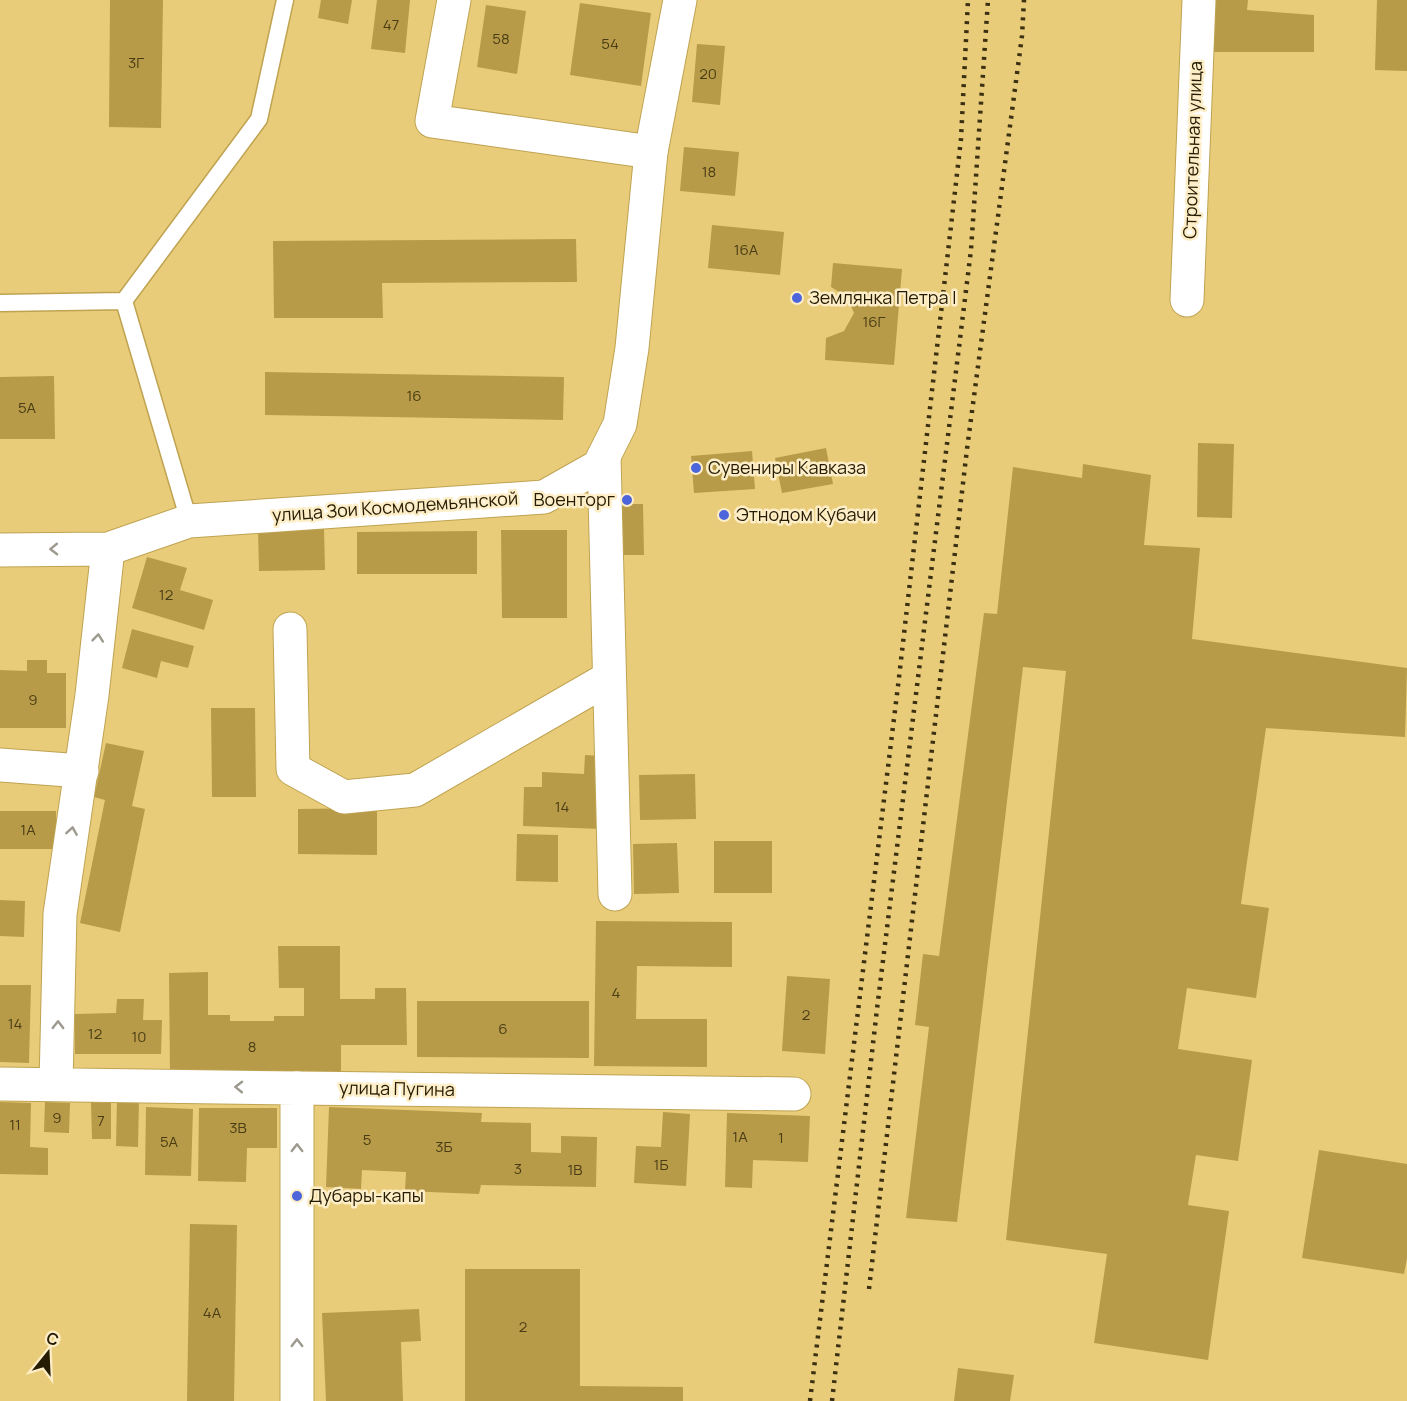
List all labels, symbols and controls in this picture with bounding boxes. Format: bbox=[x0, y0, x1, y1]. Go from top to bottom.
house number: 47 bbox=[383, 14, 399, 35]
house number: 58 bbox=[492, 28, 510, 49]
house number: 54 bbox=[601, 33, 619, 54]
house number: 3Г bbox=[128, 52, 144, 73]
street label: Строительная улица bbox=[1177, 61, 1207, 239]
house number: 20 bbox=[699, 63, 717, 84]
house number: 18 bbox=[702, 161, 716, 182]
house number: 16А bbox=[734, 239, 759, 260]
place label: Землянка Петра I bbox=[809, 285, 956, 309]
marker: Землянка Петра I bbox=[790, 291, 804, 305]
house number: 16Г bbox=[862, 311, 886, 332]
house number: 16 bbox=[406, 385, 422, 406]
house number: 5А bbox=[18, 397, 37, 418]
place label: Сувениры Кавказа bbox=[708, 455, 866, 479]
marker: Сувениры Кавказа bbox=[689, 461, 703, 475]
street label: улица Зои Космодемьянской bbox=[271, 485, 519, 527]
place label: Военторг bbox=[534, 487, 615, 511]
marker: Военторг bbox=[620, 493, 634, 507]
place label: Этнодом Кубачи bbox=[736, 502, 876, 526]
marker: Этнодом Кубачи bbox=[717, 508, 731, 522]
one-way arrow bbox=[50, 543, 59, 555]
house number: 12 bbox=[159, 584, 173, 605]
one-way arrow bbox=[92, 634, 104, 643]
house number: 9 bbox=[28, 689, 38, 710]
house number: 14 bbox=[555, 796, 569, 817]
house number: 1А bbox=[20, 819, 36, 840]
one-way arrow bbox=[66, 827, 78, 836]
house number: 4 bbox=[612, 982, 621, 1003]
house number: 2 bbox=[802, 1004, 810, 1025]
house number: 14 bbox=[8, 1013, 22, 1034]
house number: 6 bbox=[498, 1018, 508, 1039]
one-way arrow bbox=[51, 1021, 64, 1030]
house number: 12 bbox=[88, 1023, 102, 1044]
house number: 10 bbox=[132, 1026, 147, 1047]
house number: 8 bbox=[248, 1036, 256, 1057]
street label: улица Пугина bbox=[339, 1075, 455, 1101]
one-way arrow bbox=[234, 1081, 243, 1093]
house number: 9 bbox=[52, 1107, 62, 1128]
house number: 7 bbox=[97, 1110, 105, 1131]
house number: 11 bbox=[9, 1114, 21, 1135]
house number: 3В bbox=[229, 1117, 247, 1138]
house number: 1А bbox=[732, 1126, 748, 1147]
house number: 1 bbox=[778, 1127, 784, 1148]
house number: 5 bbox=[363, 1129, 371, 1150]
house number: 5А bbox=[160, 1131, 179, 1152]
house number: 3Б bbox=[435, 1136, 453, 1157]
one-way arrow bbox=[291, 1143, 303, 1152]
house number: 1Б bbox=[654, 1154, 668, 1175]
house number: 3 bbox=[514, 1158, 522, 1179]
house number: 1В bbox=[567, 1159, 583, 1180]
place label: Дубары-капы bbox=[309, 1183, 424, 1207]
marker: Дубары-капы bbox=[290, 1189, 304, 1203]
house number: 4А bbox=[203, 1302, 222, 1323]
house number: 2 bbox=[519, 1316, 527, 1337]
north arrow bbox=[18, 1323, 78, 1383]
text: С bbox=[44, 1326, 62, 1351]
one-way arrow bbox=[291, 1338, 303, 1347]

